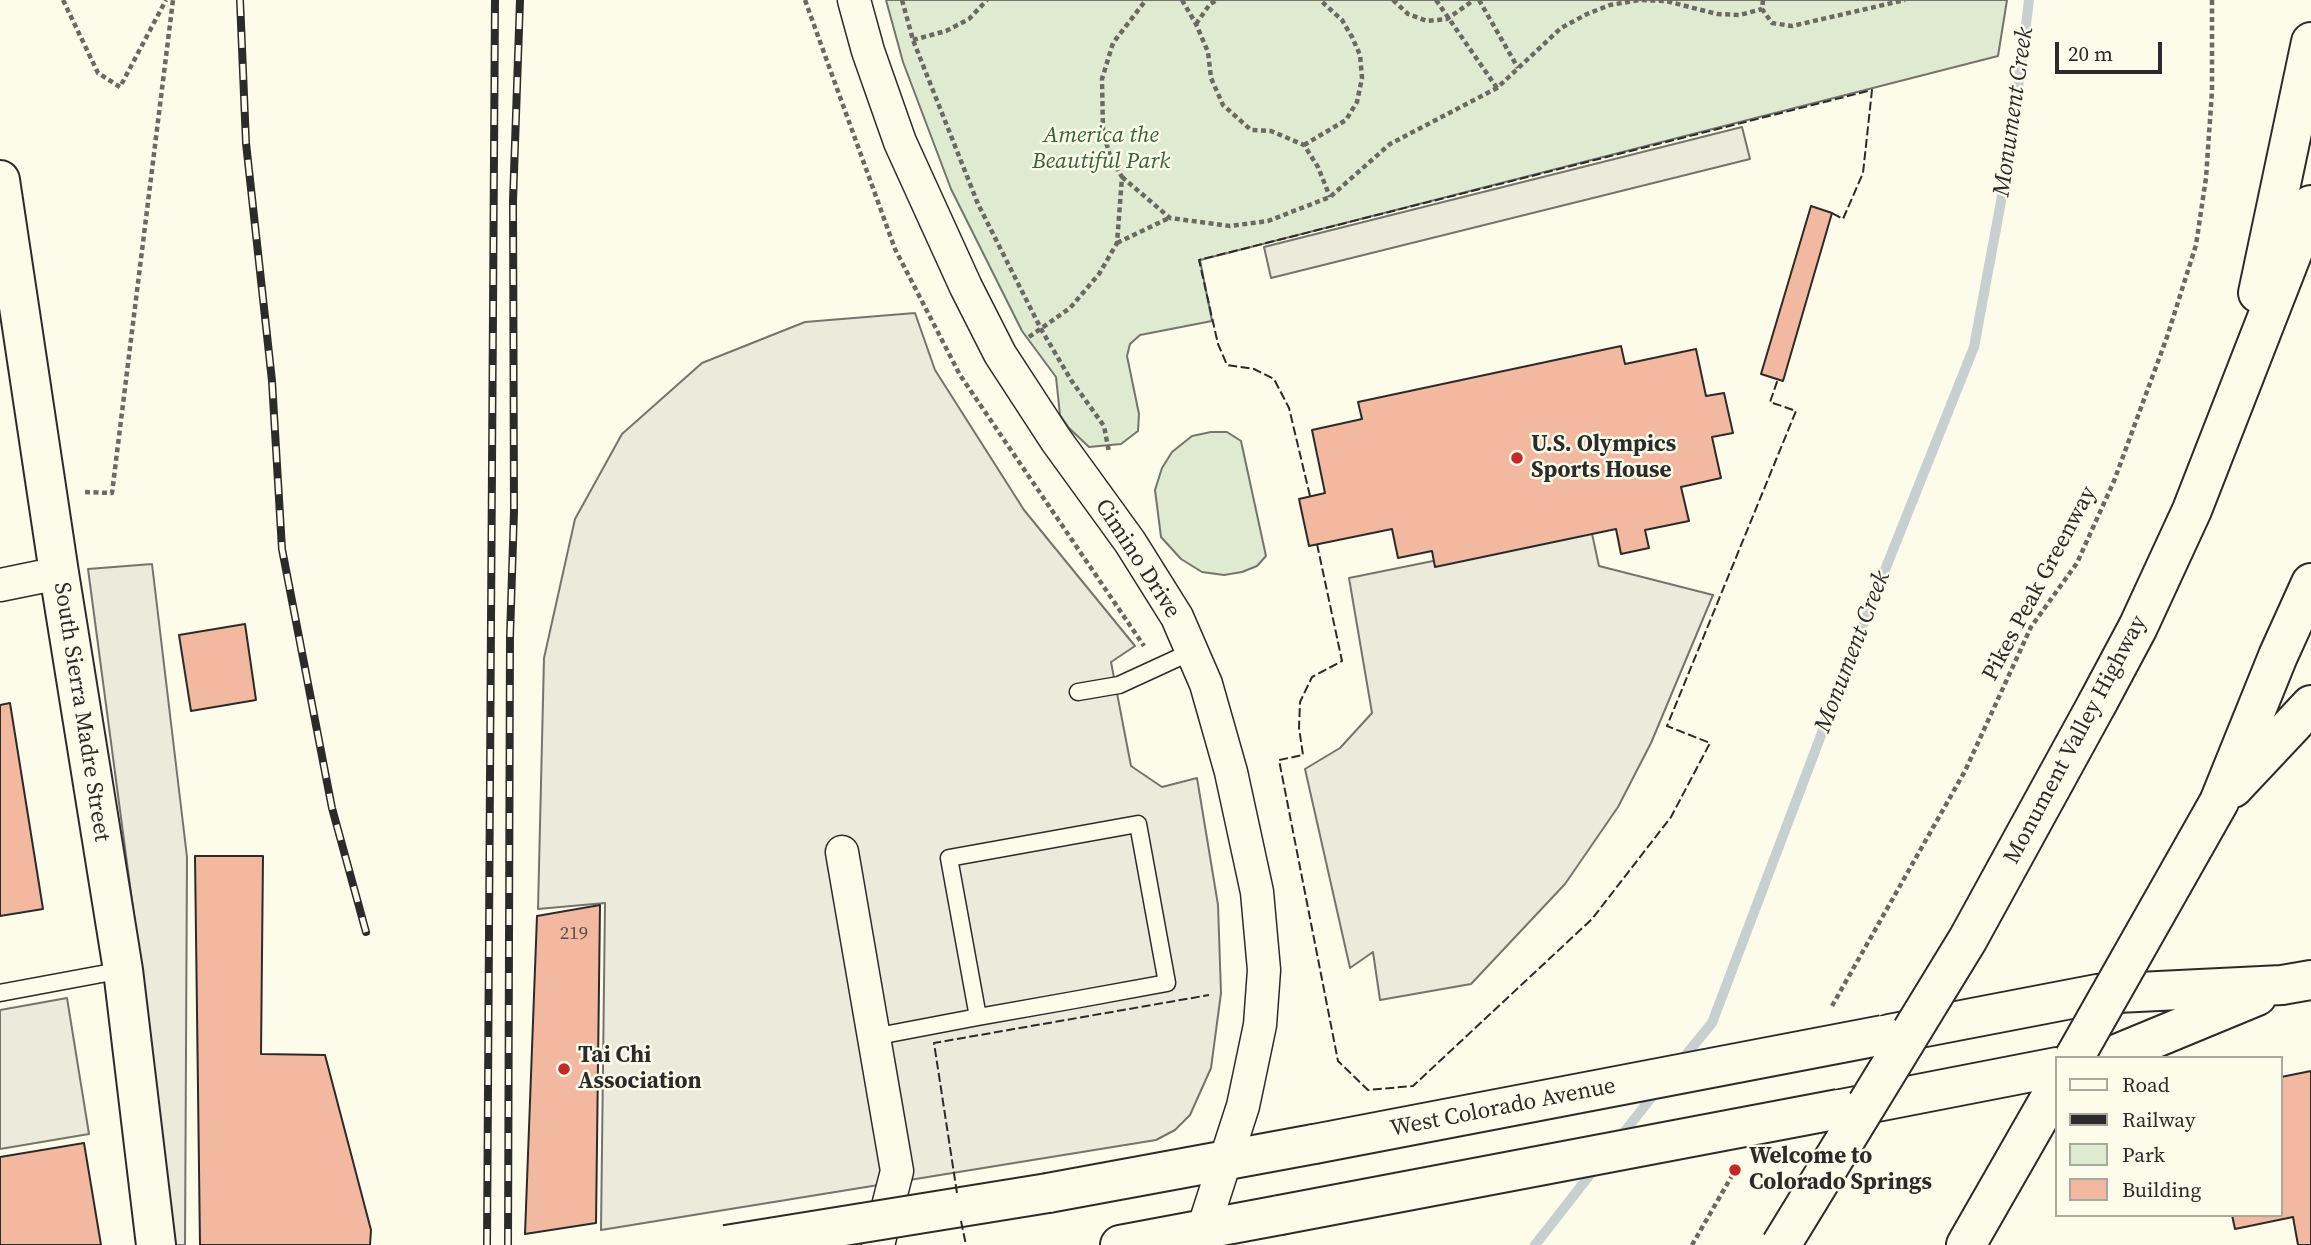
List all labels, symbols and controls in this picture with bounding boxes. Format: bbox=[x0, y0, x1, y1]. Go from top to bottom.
water label: Monument Creek bbox=[1988, 26, 2040, 198]
scale bar bbox=[2059, 28, 2166, 72]
text: 20 m bbox=[2068, 39, 2113, 68]
park label: America the Beautiful Park bbox=[1032, 122, 1170, 176]
place label: U.S. Olympics Sports House bbox=[1531, 431, 1676, 485]
marker: U.S. Olympics Sports House bbox=[1509, 450, 1525, 466]
street label: Pikes Peak Greenway bbox=[1977, 482, 2103, 686]
street label: Cimino Drive bbox=[1088, 494, 1186, 624]
water label: Monument Creek bbox=[1809, 567, 1897, 737]
street label: South Sierra Madre Street bbox=[47, 580, 115, 844]
street label: Monument Valley Highway bbox=[1999, 611, 2153, 869]
house number: 219 bbox=[560, 923, 588, 945]
place label: Tai Chi Association bbox=[578, 1042, 702, 1096]
legend bbox=[2056, 1056, 2283, 1217]
marker: Tai Chi Association bbox=[556, 1061, 572, 1077]
text: Road bbox=[2122, 1070, 2170, 1099]
street label: West Colorado Avenue bbox=[1388, 1073, 1618, 1143]
text: Railway bbox=[2122, 1105, 2196, 1134]
text: Park bbox=[2122, 1140, 2165, 1169]
place label: Welcome to Colorado Springs bbox=[1749, 1143, 1932, 1197]
marker: Welcome to Colorado Springs bbox=[1727, 1162, 1743, 1178]
text: Building bbox=[2122, 1175, 2201, 1204]

